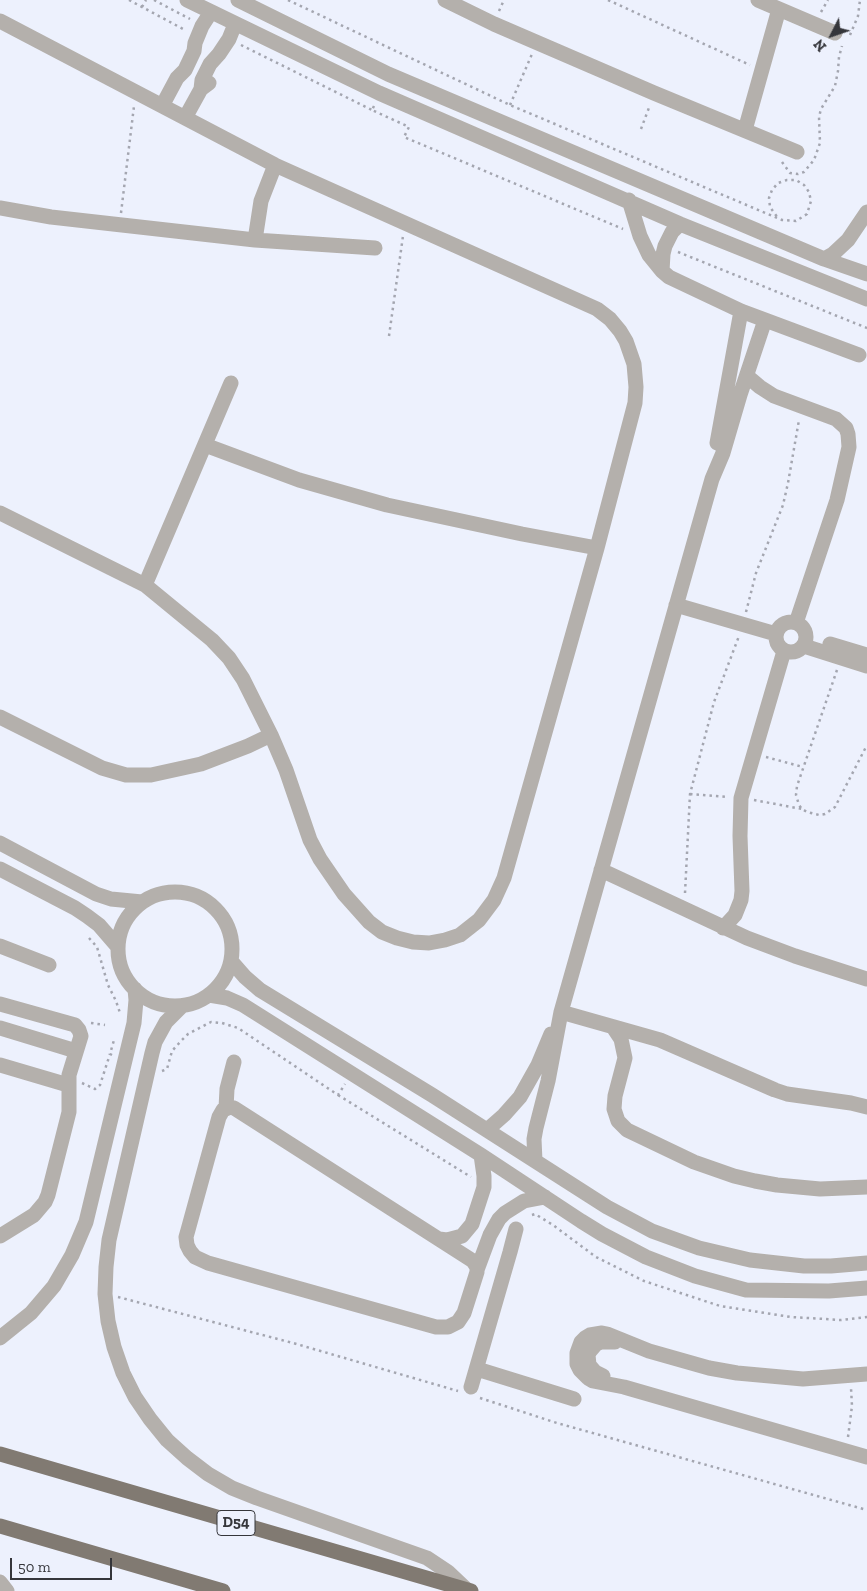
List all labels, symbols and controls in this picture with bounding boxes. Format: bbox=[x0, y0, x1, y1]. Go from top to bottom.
north arrow bbox=[807, 10, 857, 60]
text: N bbox=[810, 36, 830, 55]
road number: D54 bbox=[217, 1510, 255, 1536]
scale bar bbox=[12, 1548, 115, 1580]
text: 50 m bbox=[18, 1558, 51, 1576]

